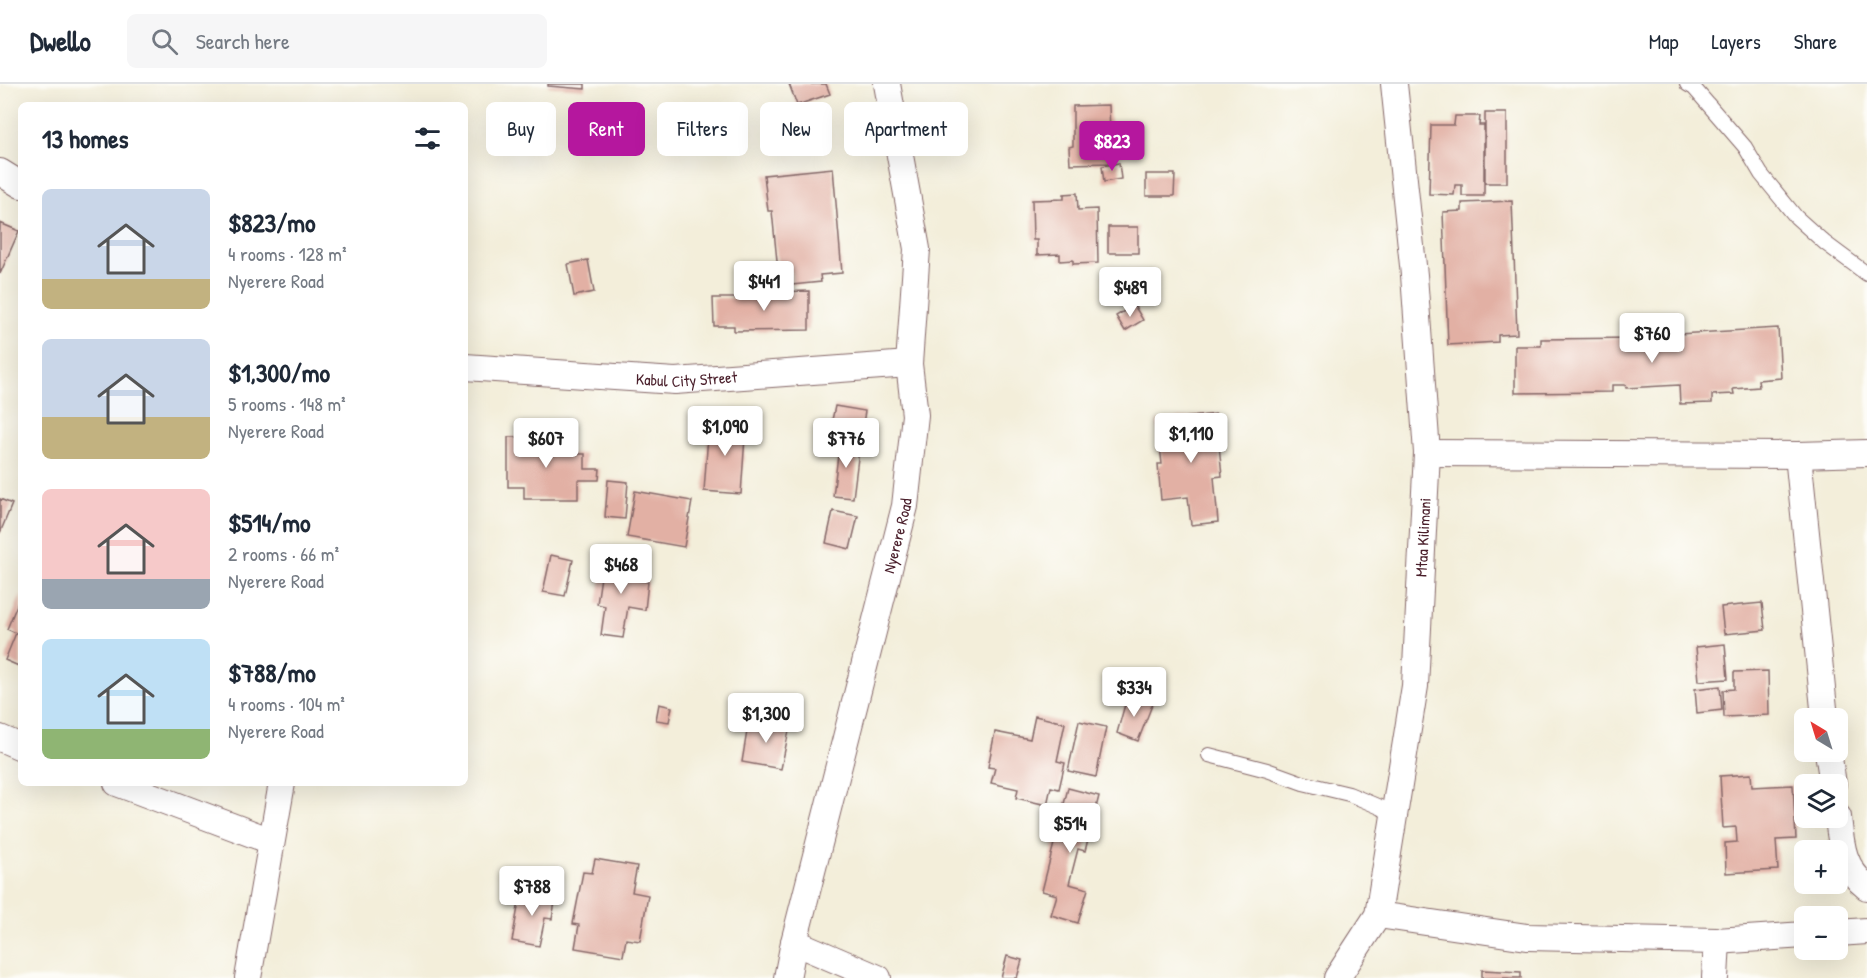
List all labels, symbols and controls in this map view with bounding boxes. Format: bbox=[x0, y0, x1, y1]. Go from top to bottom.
search box bbox=[127, 14, 547, 68]
text: Dwello bbox=[30, 22, 91, 60]
icon: search bbox=[148, 25, 181, 58]
text: Search here bbox=[196, 26, 290, 56]
text: Map bbox=[1649, 27, 1678, 56]
text: Layers bbox=[1711, 27, 1761, 56]
text: Share bbox=[1794, 27, 1837, 56]
chip: Buy bbox=[486, 102, 556, 156]
chip: Rent bbox=[568, 102, 645, 156]
chip: Filters bbox=[657, 102, 748, 156]
chip: New bbox=[760, 102, 832, 156]
chip: Apartment bbox=[844, 102, 968, 156]
text: 13 homes bbox=[42, 121, 129, 156]
pin: $823 bbox=[1076, 121, 1148, 172]
icon: filters bbox=[411, 122, 444, 155]
text: $823 bbox=[1093, 127, 1131, 154]
text: $823/mo bbox=[228, 205, 315, 240]
icon: home bbox=[90, 213, 162, 285]
text: 4 rooms · 128 m² bbox=[228, 240, 347, 267]
pin: $441 bbox=[728, 261, 800, 312]
text: Nyerere Road bbox=[228, 267, 324, 294]
text: $441 bbox=[748, 267, 780, 294]
pin: $489 bbox=[1094, 267, 1166, 318]
text: $489 bbox=[1113, 273, 1147, 300]
pin: $760 bbox=[1616, 313, 1688, 364]
text: $760 bbox=[1634, 319, 1670, 346]
text: $1,300/mo bbox=[228, 355, 330, 390]
icon: home bbox=[90, 363, 162, 435]
street label: Kabul City Street bbox=[635, 365, 738, 392]
text: 5 rooms · 148 m² bbox=[228, 390, 346, 417]
pin: $1,090 bbox=[676, 406, 774, 457]
text: $1,090 bbox=[702, 412, 748, 439]
pin: $1,110 bbox=[1142, 413, 1240, 464]
text: Nyerere Road bbox=[228, 417, 324, 444]
pin: $607 bbox=[510, 418, 582, 469]
pin: $776 bbox=[810, 418, 882, 469]
text: $1,110 bbox=[1169, 419, 1213, 446]
text: $607 bbox=[528, 424, 564, 451]
text: $776 bbox=[827, 424, 865, 451]
street label: Nyerere Road bbox=[877, 497, 917, 576]
street label: Mtaa Kilimani bbox=[1410, 497, 1436, 577]
text: $514/mo bbox=[228, 505, 311, 540]
icon: home bbox=[90, 513, 162, 585]
text: 2 rooms · 66 m² bbox=[228, 540, 339, 567]
pin: $468 bbox=[585, 544, 657, 595]
text: $468 bbox=[604, 550, 638, 577]
text: Nyerere Road bbox=[228, 567, 324, 594]
text: $788/mo bbox=[228, 655, 316, 690]
icon: home bbox=[90, 663, 162, 735]
pin: $334 bbox=[1098, 667, 1170, 718]
text: $334 bbox=[1116, 673, 1152, 700]
text: 4 rooms · 104 m² bbox=[228, 690, 345, 717]
pin: $1,300 bbox=[717, 693, 815, 744]
text: $1,300 bbox=[742, 699, 790, 726]
north arrow bbox=[1794, 708, 1848, 762]
map controls bbox=[1794, 708, 1848, 960]
text: Nyerere Road bbox=[228, 717, 324, 744]
button: layers bbox=[1794, 774, 1848, 828]
pin: $514 bbox=[1034, 803, 1106, 854]
text: $514 bbox=[1053, 809, 1087, 836]
button: + bbox=[1794, 840, 1848, 894]
pin: $788 bbox=[496, 866, 568, 917]
text: $788 bbox=[513, 872, 551, 899]
button: − bbox=[1794, 906, 1848, 960]

